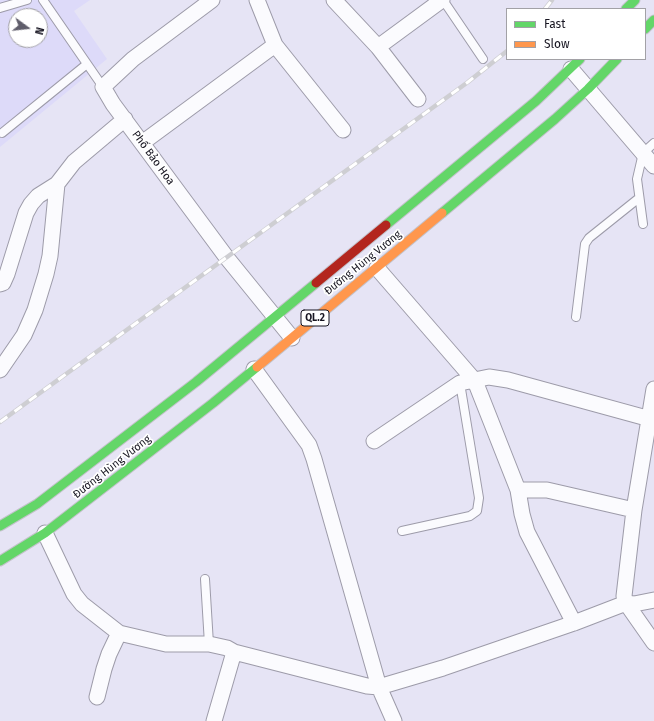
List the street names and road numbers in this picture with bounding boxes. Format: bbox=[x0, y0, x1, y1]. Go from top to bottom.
street label: Phố Bảo Hoa bbox=[129, 128, 177, 188]
street label: Đường Hùng Vương bbox=[322, 228, 404, 298]
road number: QL.2 bbox=[301, 310, 329, 326]
street label: Đường Hùng Vương bbox=[70, 432, 154, 502]

